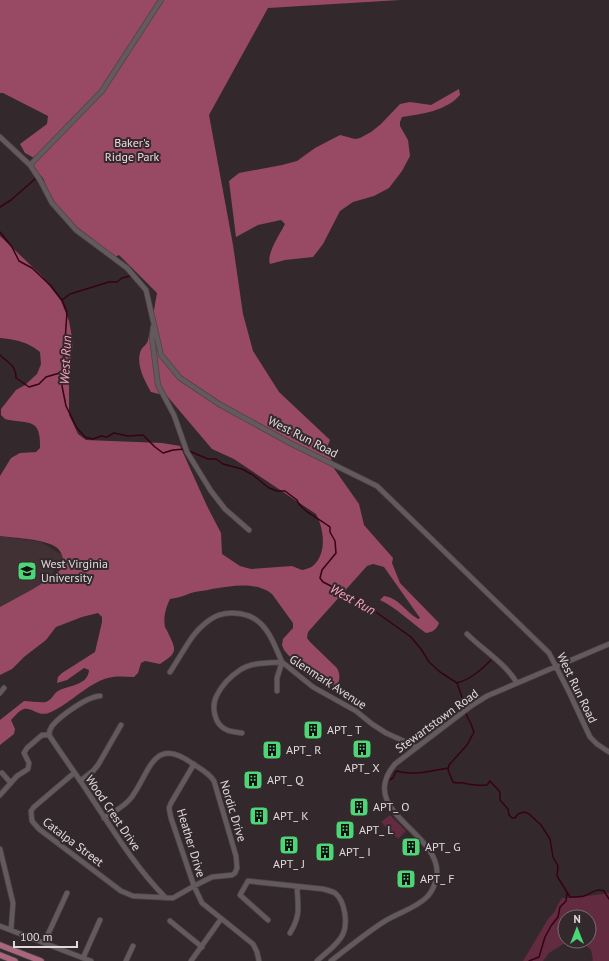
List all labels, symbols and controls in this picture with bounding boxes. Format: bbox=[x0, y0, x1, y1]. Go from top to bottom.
park label: Baker's Ridge Park bbox=[105, 135, 160, 164]
water label: West Run bbox=[56, 335, 75, 385]
street label: West Run Road bbox=[266, 413, 341, 461]
place label: West Virginia University bbox=[41, 556, 108, 585]
school or university icon: West Virginia University bbox=[16, 560, 38, 582]
water label: West Run bbox=[327, 580, 379, 619]
street label: West Run Road bbox=[554, 650, 601, 725]
street label: Glenmark Avenue bbox=[287, 651, 370, 712]
street label: Stewartstown Road bbox=[392, 685, 481, 756]
building icon: APT_ T bbox=[302, 719, 324, 741]
place label: APT_ T bbox=[327, 722, 362, 737]
building icon: APT_ X bbox=[351, 738, 373, 760]
building icon: APT_ R bbox=[261, 739, 283, 761]
place label: APT_ R bbox=[286, 742, 321, 757]
place label: APT_ X bbox=[344, 760, 380, 775]
building icon: APT_ Q bbox=[242, 769, 264, 791]
street label: Wood Crest Drive bbox=[83, 772, 144, 853]
place label: APT_ Q bbox=[267, 772, 304, 787]
street label: Nordic Drive bbox=[217, 778, 250, 843]
building icon: APT_ O bbox=[348, 796, 370, 818]
place label: APT_ O bbox=[373, 799, 410, 814]
building icon: APT_ K bbox=[248, 805, 270, 827]
street label: Heather Drive bbox=[174, 807, 209, 879]
place label: APT_ K bbox=[273, 808, 309, 823]
street label: Catalpa Street bbox=[40, 814, 107, 869]
building icon: APT_ L bbox=[334, 819, 356, 841]
place label: APT_ L bbox=[359, 822, 394, 837]
building icon: APT_ J bbox=[278, 834, 300, 856]
building icon: APT_ G bbox=[400, 836, 422, 858]
place label: APT_ G bbox=[425, 839, 461, 854]
building icon: APT_ I bbox=[314, 841, 336, 863]
place label: APT_ I bbox=[339, 844, 371, 859]
place label: APT_ J bbox=[273, 856, 305, 871]
building icon: APT_ F bbox=[395, 868, 417, 890]
place label: APT_ F bbox=[420, 871, 455, 886]
north arrow bbox=[557, 909, 597, 949]
text: N bbox=[573, 912, 581, 926]
scale bar bbox=[14, 923, 77, 949]
text: 100 m bbox=[20, 929, 53, 944]

